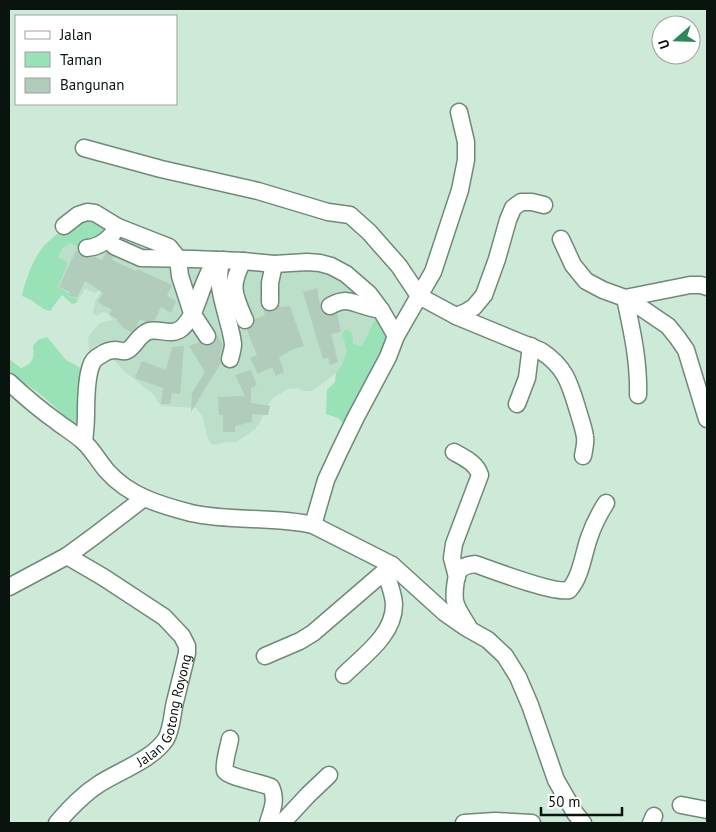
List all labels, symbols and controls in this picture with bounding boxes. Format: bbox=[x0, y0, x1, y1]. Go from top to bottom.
legend bbox=[15, 15, 178, 105]
north arrow bbox=[651, 15, 701, 65]
text: Jalan bbox=[59, 25, 92, 44]
text: U bbox=[654, 37, 674, 52]
text: Taman bbox=[60, 50, 102, 69]
text: Bangunan bbox=[60, 75, 124, 94]
street label: Jalan Gotong Royong bbox=[132, 652, 195, 771]
scale bar bbox=[541, 784, 622, 816]
text: 50 m bbox=[548, 792, 581, 811]

